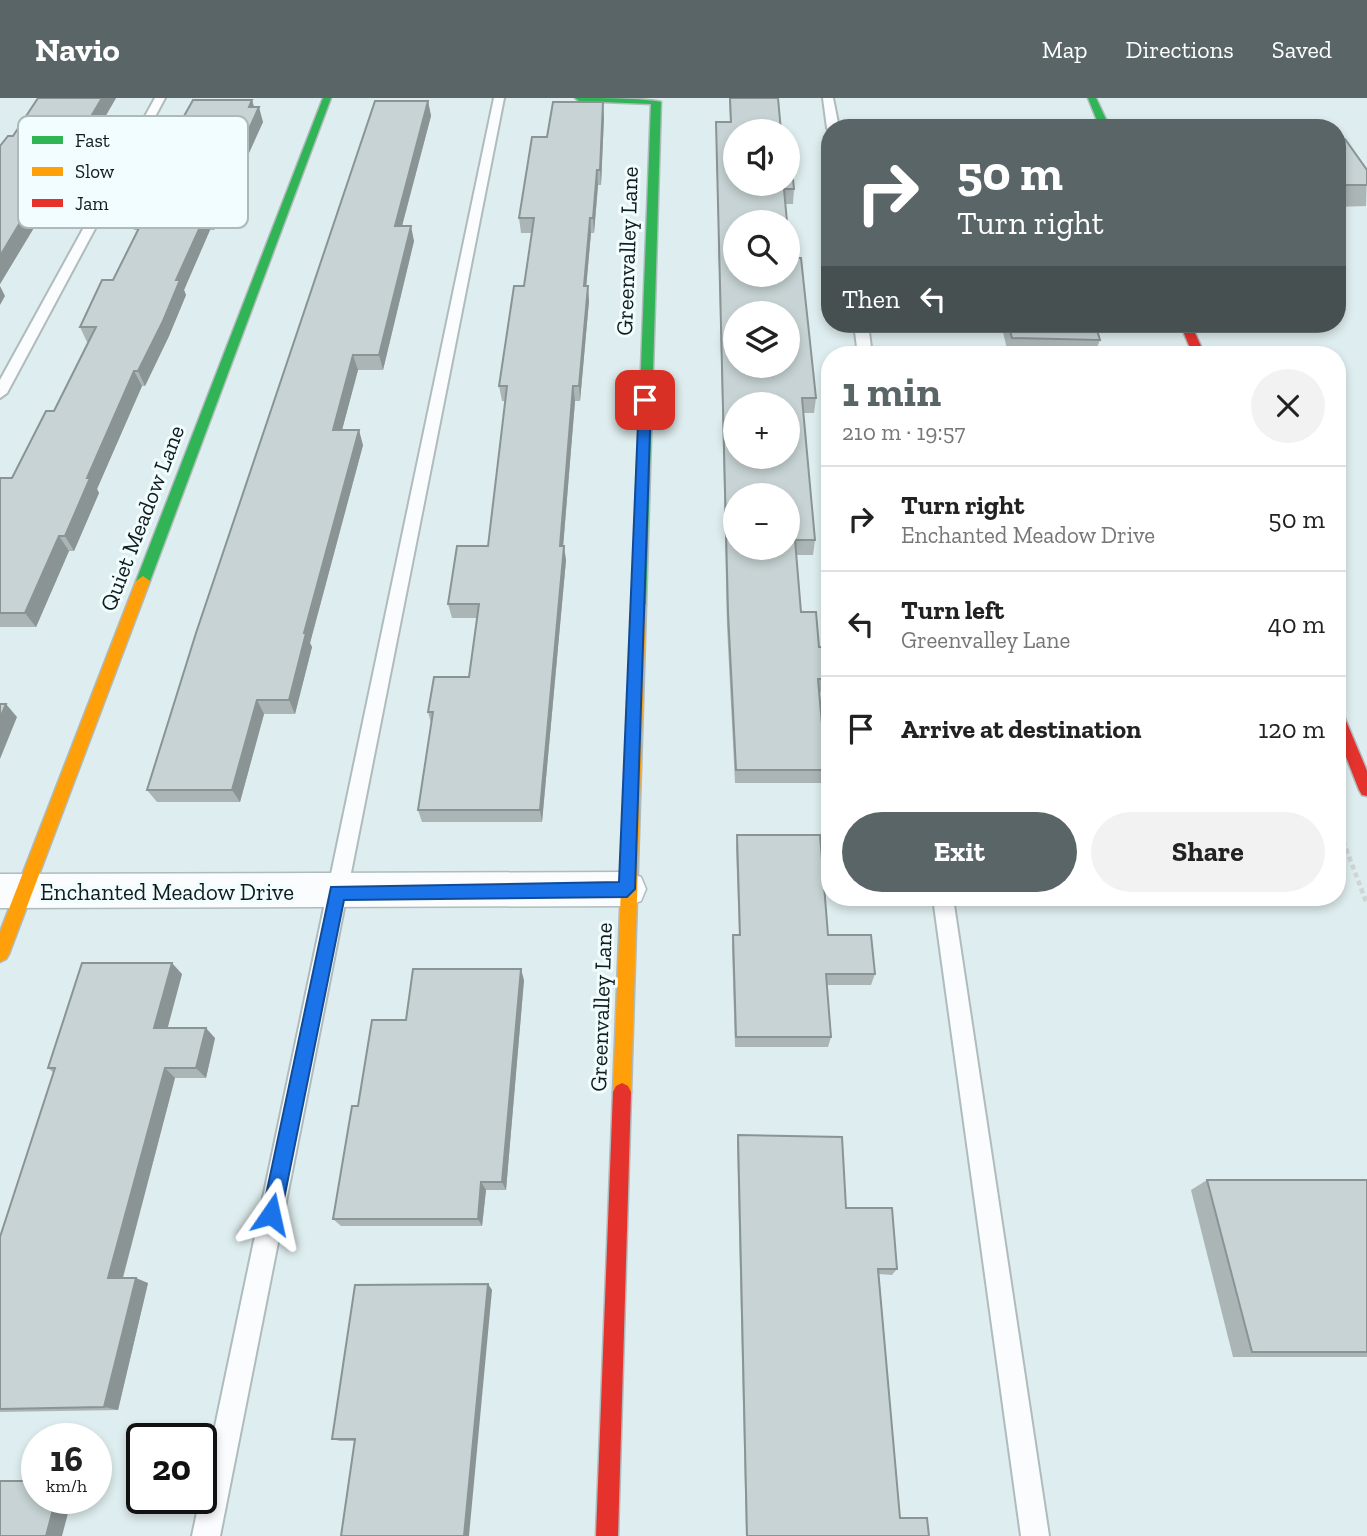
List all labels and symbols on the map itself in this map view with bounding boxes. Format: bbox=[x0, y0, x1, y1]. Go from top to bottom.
legend bbox=[18, 116, 248, 228]
text: Fast bbox=[75, 129, 110, 152]
text: Slow bbox=[75, 160, 115, 183]
street label: Greenvalley Lane bbox=[610, 166, 644, 336]
text: Jam bbox=[75, 192, 109, 215]
pin bbox=[615, 370, 675, 430]
street label: Quiet Meadow Lane bbox=[94, 421, 190, 615]
street label: Enchanted Meadow Drive bbox=[40, 878, 294, 906]
street label: Greenvalley Lane bbox=[584, 922, 618, 1092]
position arrow bbox=[234, 1177, 308, 1251]
speed limit sign: 20 bbox=[126, 1423, 217, 1514]

